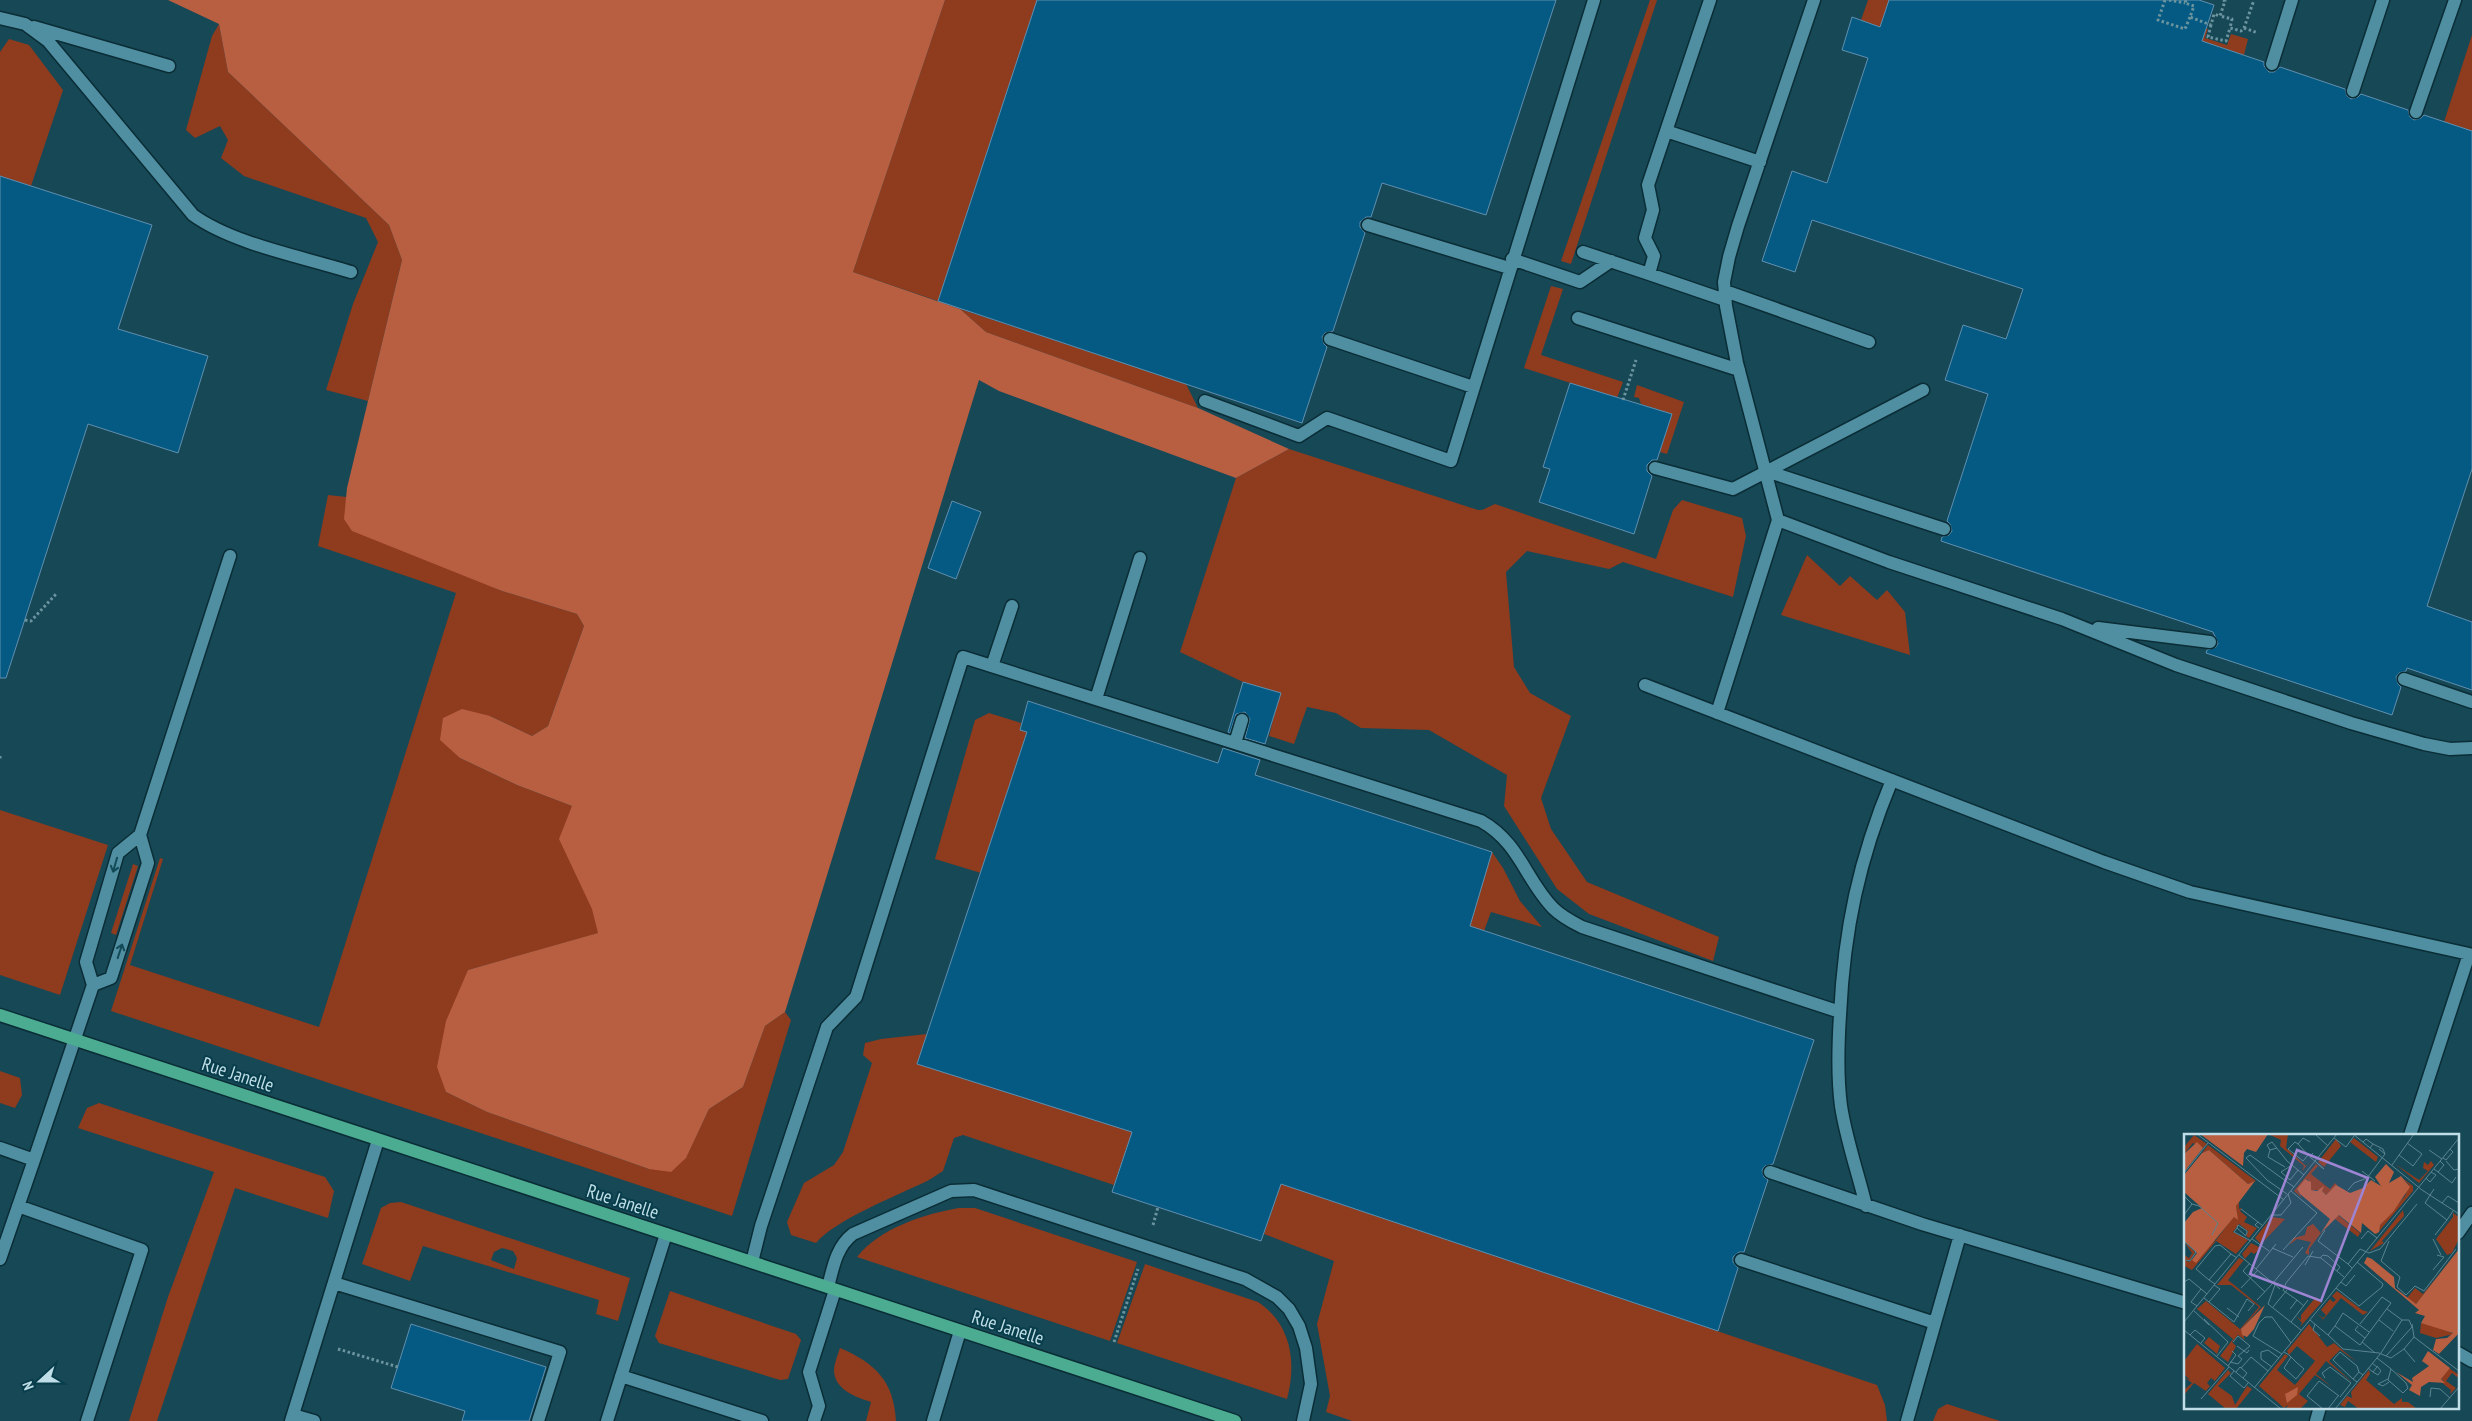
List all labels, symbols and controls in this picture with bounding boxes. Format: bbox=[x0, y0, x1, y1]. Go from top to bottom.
one-way arrow bbox=[109, 856, 119, 872]
one-way arrow bbox=[116, 943, 125, 959]
street label: Rue Janelle bbox=[199, 1051, 277, 1097]
inset map bbox=[2184, 1134, 2460, 1408]
street label: Rue Janelle bbox=[584, 1178, 662, 1224]
street label: Rue Janelle bbox=[969, 1304, 1047, 1350]
north arrow bbox=[15, 1356, 65, 1406]
text: N bbox=[18, 1379, 38, 1392]

